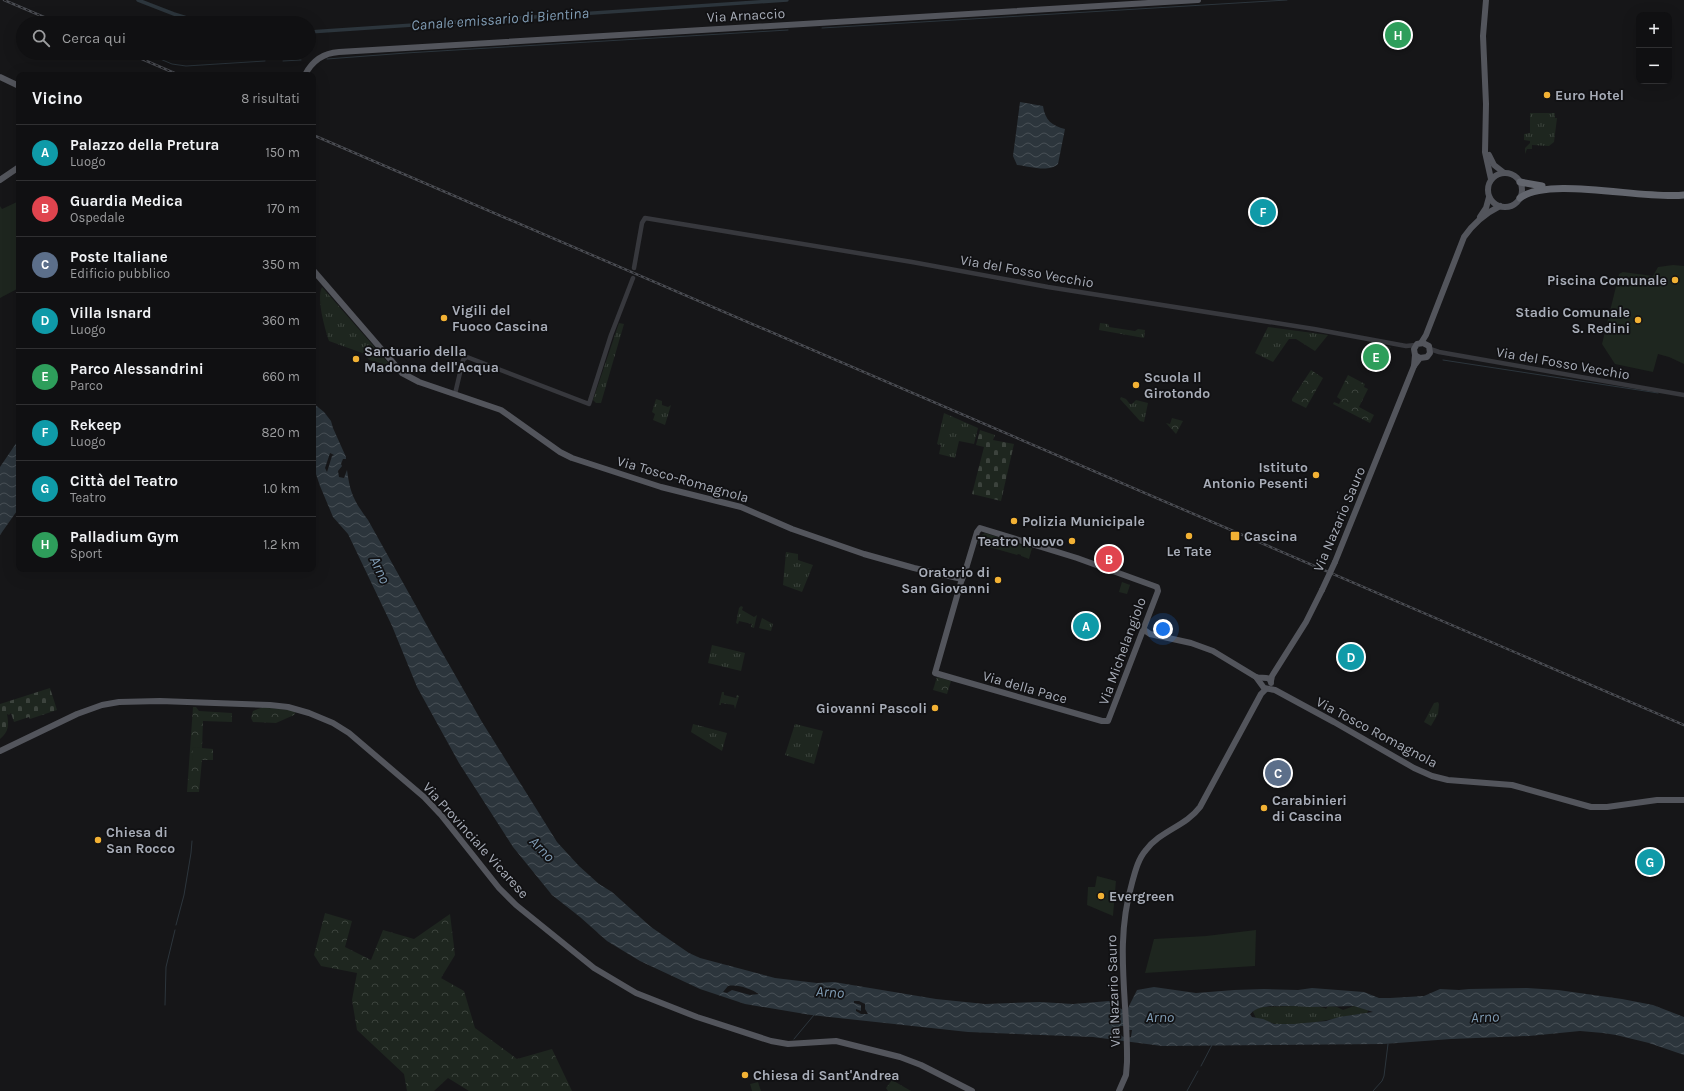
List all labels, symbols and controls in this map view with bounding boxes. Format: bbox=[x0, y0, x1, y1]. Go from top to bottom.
water label: Canale emissario di Bientina bbox=[410, 4, 590, 34]
street label: Via Arnaccio bbox=[706, 5, 786, 26]
map controls bbox=[1636, 12, 1672, 84]
button: + bbox=[1636, 12, 1672, 48]
search box bbox=[16, 16, 316, 60]
pin: H bbox=[1385, 20, 1411, 50]
icon: search bbox=[30, 27, 52, 49]
text: Cerca qui bbox=[62, 29, 126, 47]
button: − bbox=[1636, 48, 1672, 84]
place label: Euro Hotel bbox=[1555, 87, 1624, 104]
text: Vicino bbox=[32, 88, 83, 108]
marker: Euro Hotel bbox=[1542, 90, 1552, 100]
text: 8 risultati bbox=[241, 91, 300, 106]
text: Palazzo della Pretura bbox=[70, 136, 219, 154]
text: A bbox=[41, 145, 49, 160]
text: 150 m bbox=[265, 145, 300, 160]
text: Luogo bbox=[70, 154, 106, 169]
text: Guardia Medica bbox=[70, 192, 183, 210]
pin: F bbox=[1250, 197, 1276, 227]
text: B bbox=[41, 201, 49, 216]
text: 170 m bbox=[267, 201, 300, 216]
text: Ospedale bbox=[70, 210, 125, 225]
text: Poste Italiane bbox=[70, 248, 168, 266]
street label: Via del Fosso Vecchio bbox=[959, 251, 1095, 292]
text: C bbox=[41, 257, 49, 272]
text: 350 m bbox=[262, 257, 300, 272]
text: Edificio pubblico bbox=[70, 266, 170, 281]
place label: Piscina Comunale bbox=[1547, 272, 1667, 289]
marker: Piscina Comunale bbox=[1670, 275, 1680, 285]
place label: Vigili del Fuoco Cascina bbox=[452, 302, 548, 335]
text: Villa Isnard bbox=[70, 304, 151, 322]
place label: Stadio Comunale S. Redini bbox=[1515, 304, 1630, 337]
text: D bbox=[41, 313, 49, 328]
text: 360 m bbox=[262, 313, 300, 328]
marker: Vigili del Fuoco Cascina bbox=[439, 313, 449, 323]
marker: Stadio Comunale S. Redini bbox=[1633, 315, 1643, 325]
text: Luogo bbox=[70, 322, 106, 337]
pin: E bbox=[1363, 342, 1389, 372]
place label: Santuario della Madonna dell'Acqua bbox=[364, 343, 499, 376]
street label: Via del Fosso Vecchio bbox=[1495, 343, 1631, 384]
marker: Santuario della Madonna dell'Acqua bbox=[351, 354, 361, 364]
text: Parco Alessandrini bbox=[70, 360, 204, 378]
text: E bbox=[41, 369, 49, 384]
text: 660 m bbox=[262, 369, 300, 384]
place label: Scuola Il Girotondo bbox=[1144, 369, 1210, 402]
text: Parco bbox=[70, 378, 103, 393]
marker: Scuola Il Girotondo bbox=[1131, 380, 1141, 390]
text: Rekeep bbox=[70, 416, 122, 434]
text: F bbox=[41, 425, 49, 440]
text: 820 m bbox=[262, 425, 300, 440]
text: Luogo bbox=[70, 434, 106, 449]
street label: Via Tosco-Romagnola bbox=[615, 453, 751, 506]
place label: Istituto Antonio Pesenti bbox=[1203, 459, 1308, 492]
street label: Via Nazario Sauro bbox=[1310, 464, 1369, 574]
marker: Istituto Antonio Pesenti bbox=[1311, 470, 1321, 480]
text: Città del Teatro bbox=[70, 472, 178, 490]
text: G bbox=[41, 481, 49, 496]
text: 1.0 km bbox=[263, 481, 300, 496]
text: Teatro bbox=[70, 490, 106, 505]
place label: Polizia Municipale bbox=[1022, 513, 1145, 530]
marker: Polizia Municipale bbox=[1009, 516, 1019, 526]
text: Palladium Gym bbox=[70, 528, 179, 546]
place label: Cascina bbox=[1244, 528, 1297, 545]
marker: Cascina bbox=[1229, 530, 1241, 542]
marker: Le Tate bbox=[1184, 531, 1194, 541]
place label: Teatro Nuovo bbox=[978, 533, 1064, 550]
marker: Teatro Nuovo bbox=[1067, 536, 1077, 546]
text: H bbox=[40, 537, 50, 552]
text: 1.2 km bbox=[263, 537, 300, 552]
place label: Le Tate bbox=[1166, 543, 1212, 560]
pin: B bbox=[1096, 544, 1122, 574]
text: Sport bbox=[70, 546, 102, 561]
water label: Arno bbox=[366, 553, 394, 587]
place label: Oratorio di San Giovanni bbox=[901, 564, 990, 597]
marker: Oratorio di San Giovanni bbox=[993, 575, 1003, 585]
street label: Via Michelangiolo bbox=[1095, 595, 1150, 707]
pin: A bbox=[1073, 611, 1099, 641]
your location bbox=[1153, 619, 1173, 639]
pin: D bbox=[1338, 642, 1364, 672]
street label: Via della Pace bbox=[981, 667, 1069, 708]
street label: Via Tosco Romagnola bbox=[1313, 693, 1440, 772]
place label: Giovanni Pascoli bbox=[816, 700, 927, 717]
marker: Giovanni Pascoli bbox=[930, 703, 940, 713]
pin: C bbox=[1265, 758, 1291, 788]
street label: Via Provinciale Vicarese bbox=[419, 779, 532, 902]
place label: Carabinieri di Cascina bbox=[1272, 792, 1347, 825]
marker: Carabinieri di Cascina bbox=[1259, 803, 1269, 813]
place label: Chiesa di San Rocco bbox=[106, 824, 175, 857]
water label: Arno bbox=[526, 833, 559, 866]
marker: Chiesa di San Rocco bbox=[93, 835, 103, 845]
pin: G bbox=[1637, 847, 1663, 877]
place label: Evergreen bbox=[1109, 888, 1175, 905]
marker: Evergreen bbox=[1096, 891, 1106, 901]
street label: Via Nazario Sauro bbox=[1103, 935, 1124, 1047]
water label: Arno bbox=[815, 982, 845, 1002]
water label: Arno bbox=[1470, 1007, 1500, 1026]
water label: Arno bbox=[1146, 1008, 1175, 1026]
place label: Chiesa di Sant'Andrea bbox=[753, 1067, 900, 1084]
marker: Chiesa di Sant'Andrea bbox=[740, 1070, 750, 1080]

